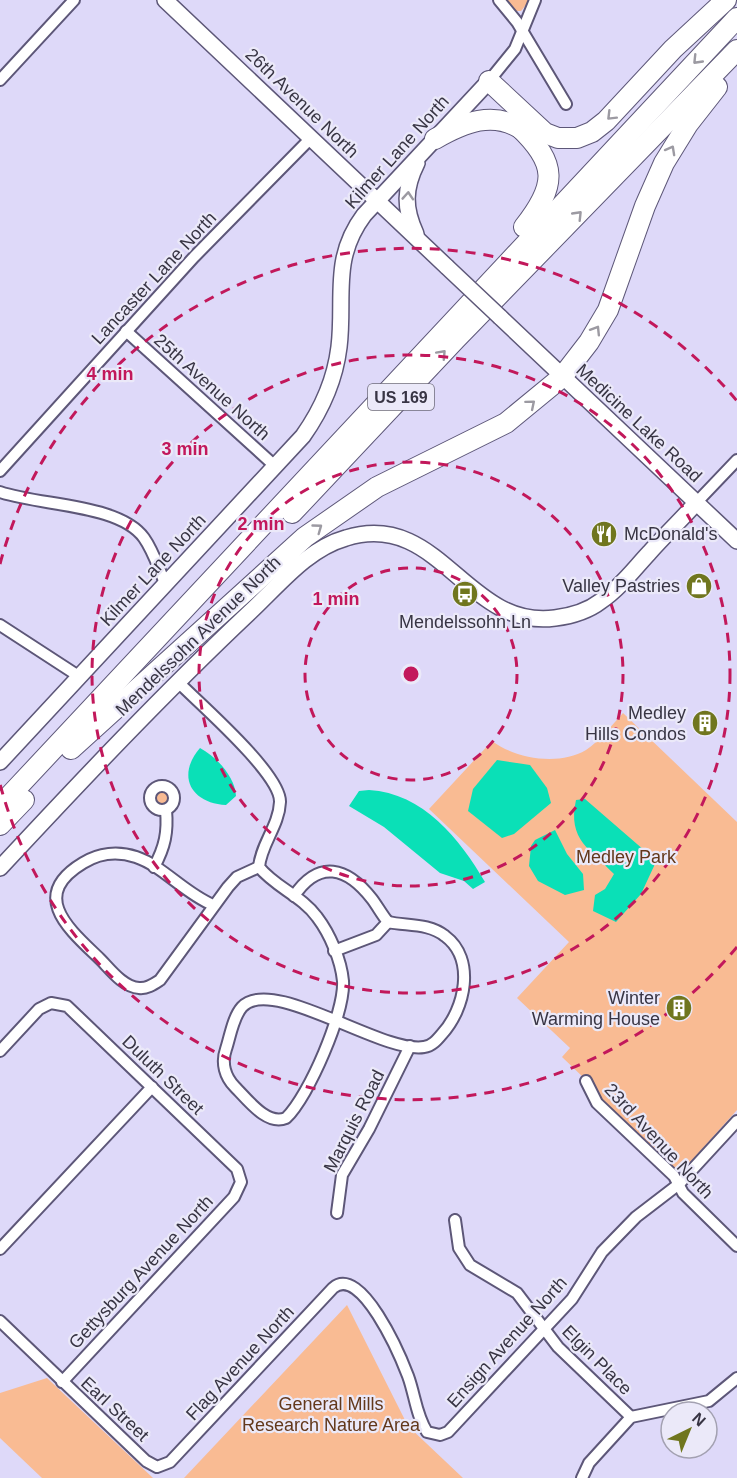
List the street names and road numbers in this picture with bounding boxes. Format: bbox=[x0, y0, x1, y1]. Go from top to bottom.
street label: 26th Avenue North bbox=[242, 44, 362, 162]
street label: Kilmer Lane North bbox=[341, 91, 453, 213]
street label: Lancaster Lane North bbox=[88, 208, 220, 348]
street label: 25th Avenue North bbox=[150, 330, 274, 444]
street label: Medicine Lake Road bbox=[572, 360, 706, 486]
road number: US 169 bbox=[368, 384, 434, 410]
street label: Kilmer Lane North bbox=[96, 510, 210, 630]
street label: Mendelssohn Avenue North bbox=[112, 552, 284, 720]
street label: Duluth Street bbox=[118, 1031, 208, 1119]
street label: Marquis Road bbox=[320, 1067, 388, 1175]
street label: 23rd Avenue North bbox=[601, 1079, 717, 1203]
street label: Gettysburg Avenue North bbox=[65, 1191, 217, 1353]
street label: Ensign Avenue North bbox=[443, 1273, 571, 1411]
street label: Flag Avenue North bbox=[182, 1302, 298, 1424]
street label: Elgin Place bbox=[558, 1321, 636, 1399]
street label: Earl Street bbox=[77, 1373, 153, 1445]

